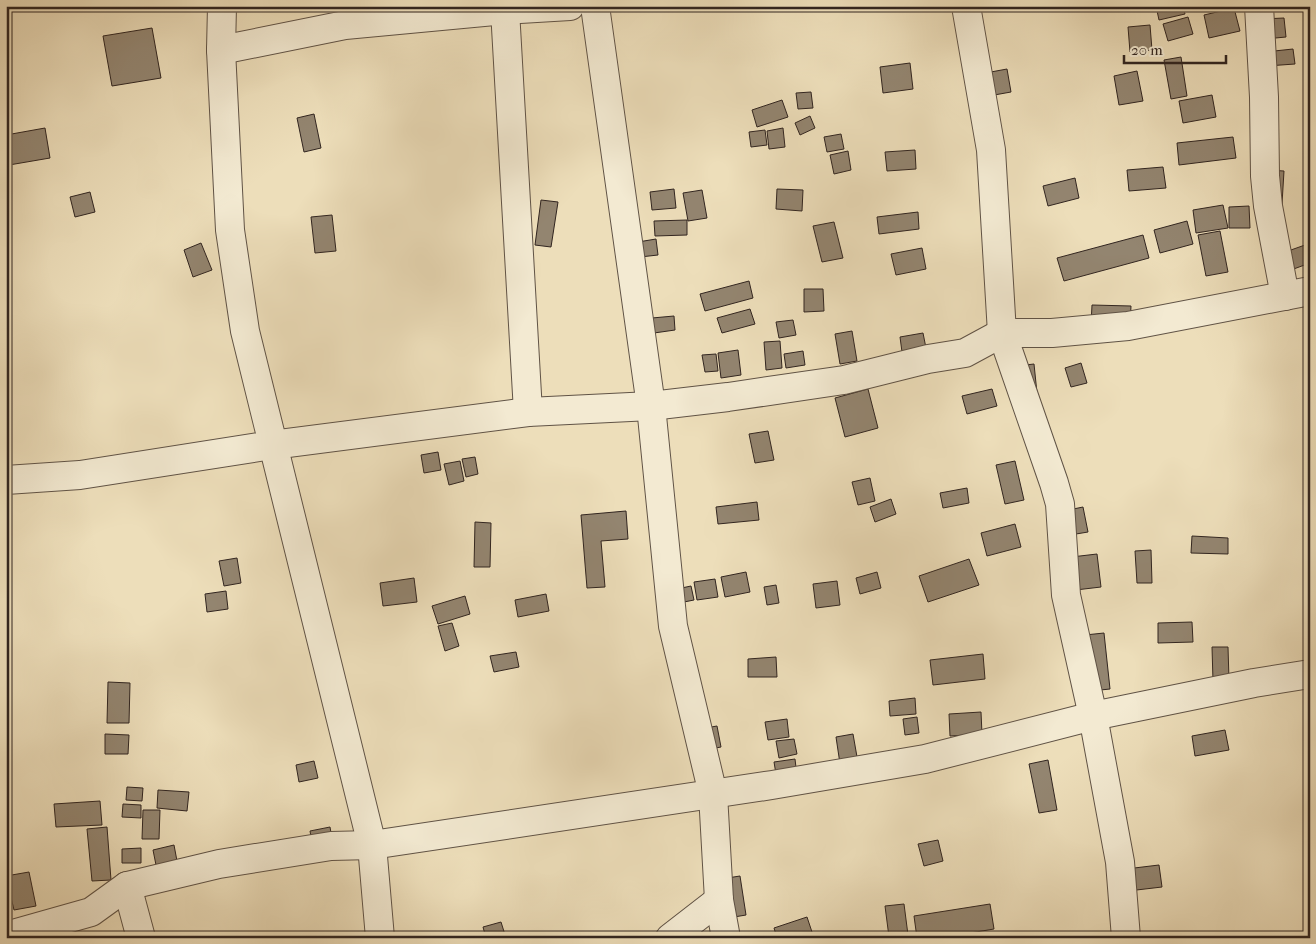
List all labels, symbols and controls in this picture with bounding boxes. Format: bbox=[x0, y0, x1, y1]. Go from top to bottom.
scale bar bbox=[1124, 32, 1226, 64]
text: 20 m bbox=[1131, 41, 1163, 59]

